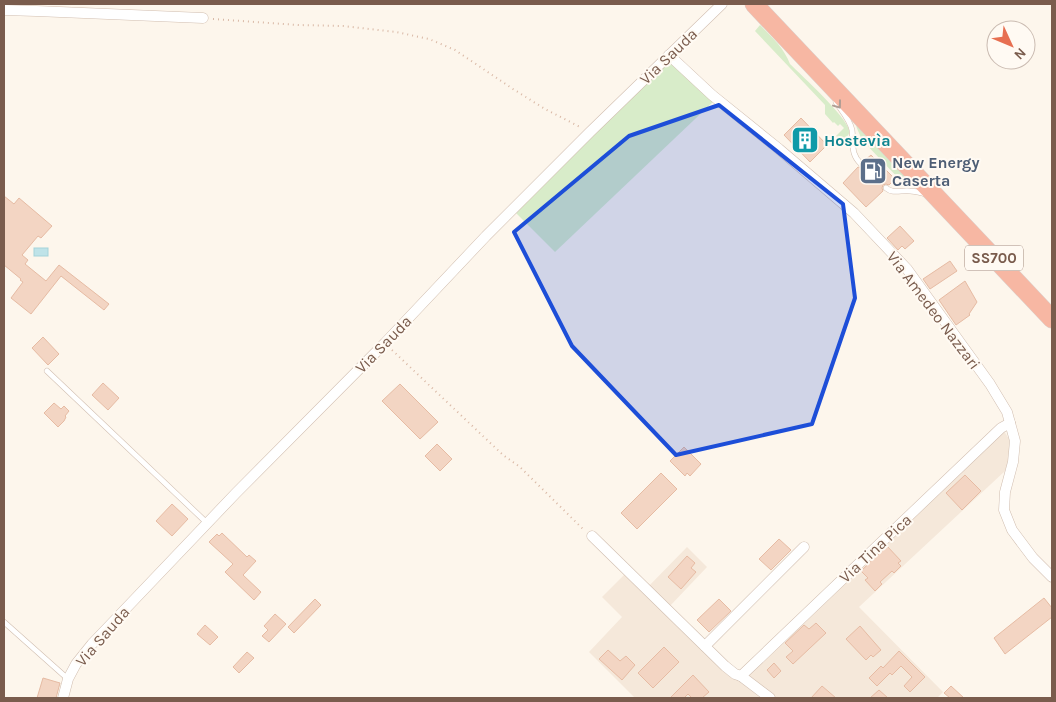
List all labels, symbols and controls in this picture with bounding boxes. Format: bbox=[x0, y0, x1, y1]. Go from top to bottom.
north arrow bbox=[986, 20, 1036, 70]
street label: Via Sauda bbox=[636, 24, 701, 88]
text: N bbox=[1010, 44, 1030, 63]
one-way arrow bbox=[832, 99, 840, 108]
building icon: Hostevìa bbox=[790, 125, 820, 155]
place label: Hostevìa bbox=[824, 131, 891, 150]
place label: New Energy Caserta bbox=[892, 153, 980, 190]
fuel station icon: New Energy Caserta bbox=[858, 156, 888, 186]
road number: SS700 bbox=[965, 246, 1023, 270]
street label: Via Amedeo Nazzari bbox=[883, 247, 984, 373]
street label: Via Sauda bbox=[351, 312, 415, 377]
street label: Via Tina Pica bbox=[835, 510, 916, 587]
street label: Via Sauda bbox=[71, 603, 133, 670]

